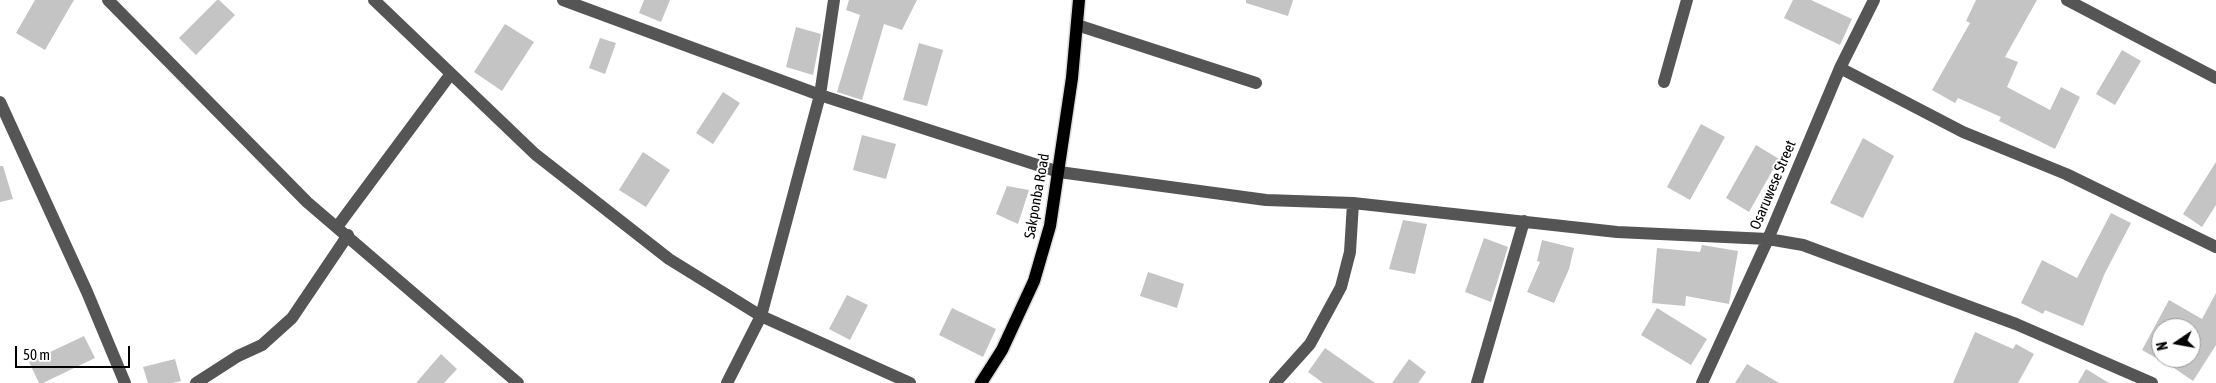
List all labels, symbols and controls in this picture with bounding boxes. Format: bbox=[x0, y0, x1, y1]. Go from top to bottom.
street label: Osaruwese Street bbox=[1746, 138, 1800, 232]
street label: Sakponba Road bbox=[1021, 152, 1053, 240]
north arrow bbox=[2151, 318, 2201, 368]
scale bar bbox=[18, 336, 132, 368]
text: N bbox=[2154, 340, 2171, 352]
text: 50 m bbox=[23, 346, 50, 363]

